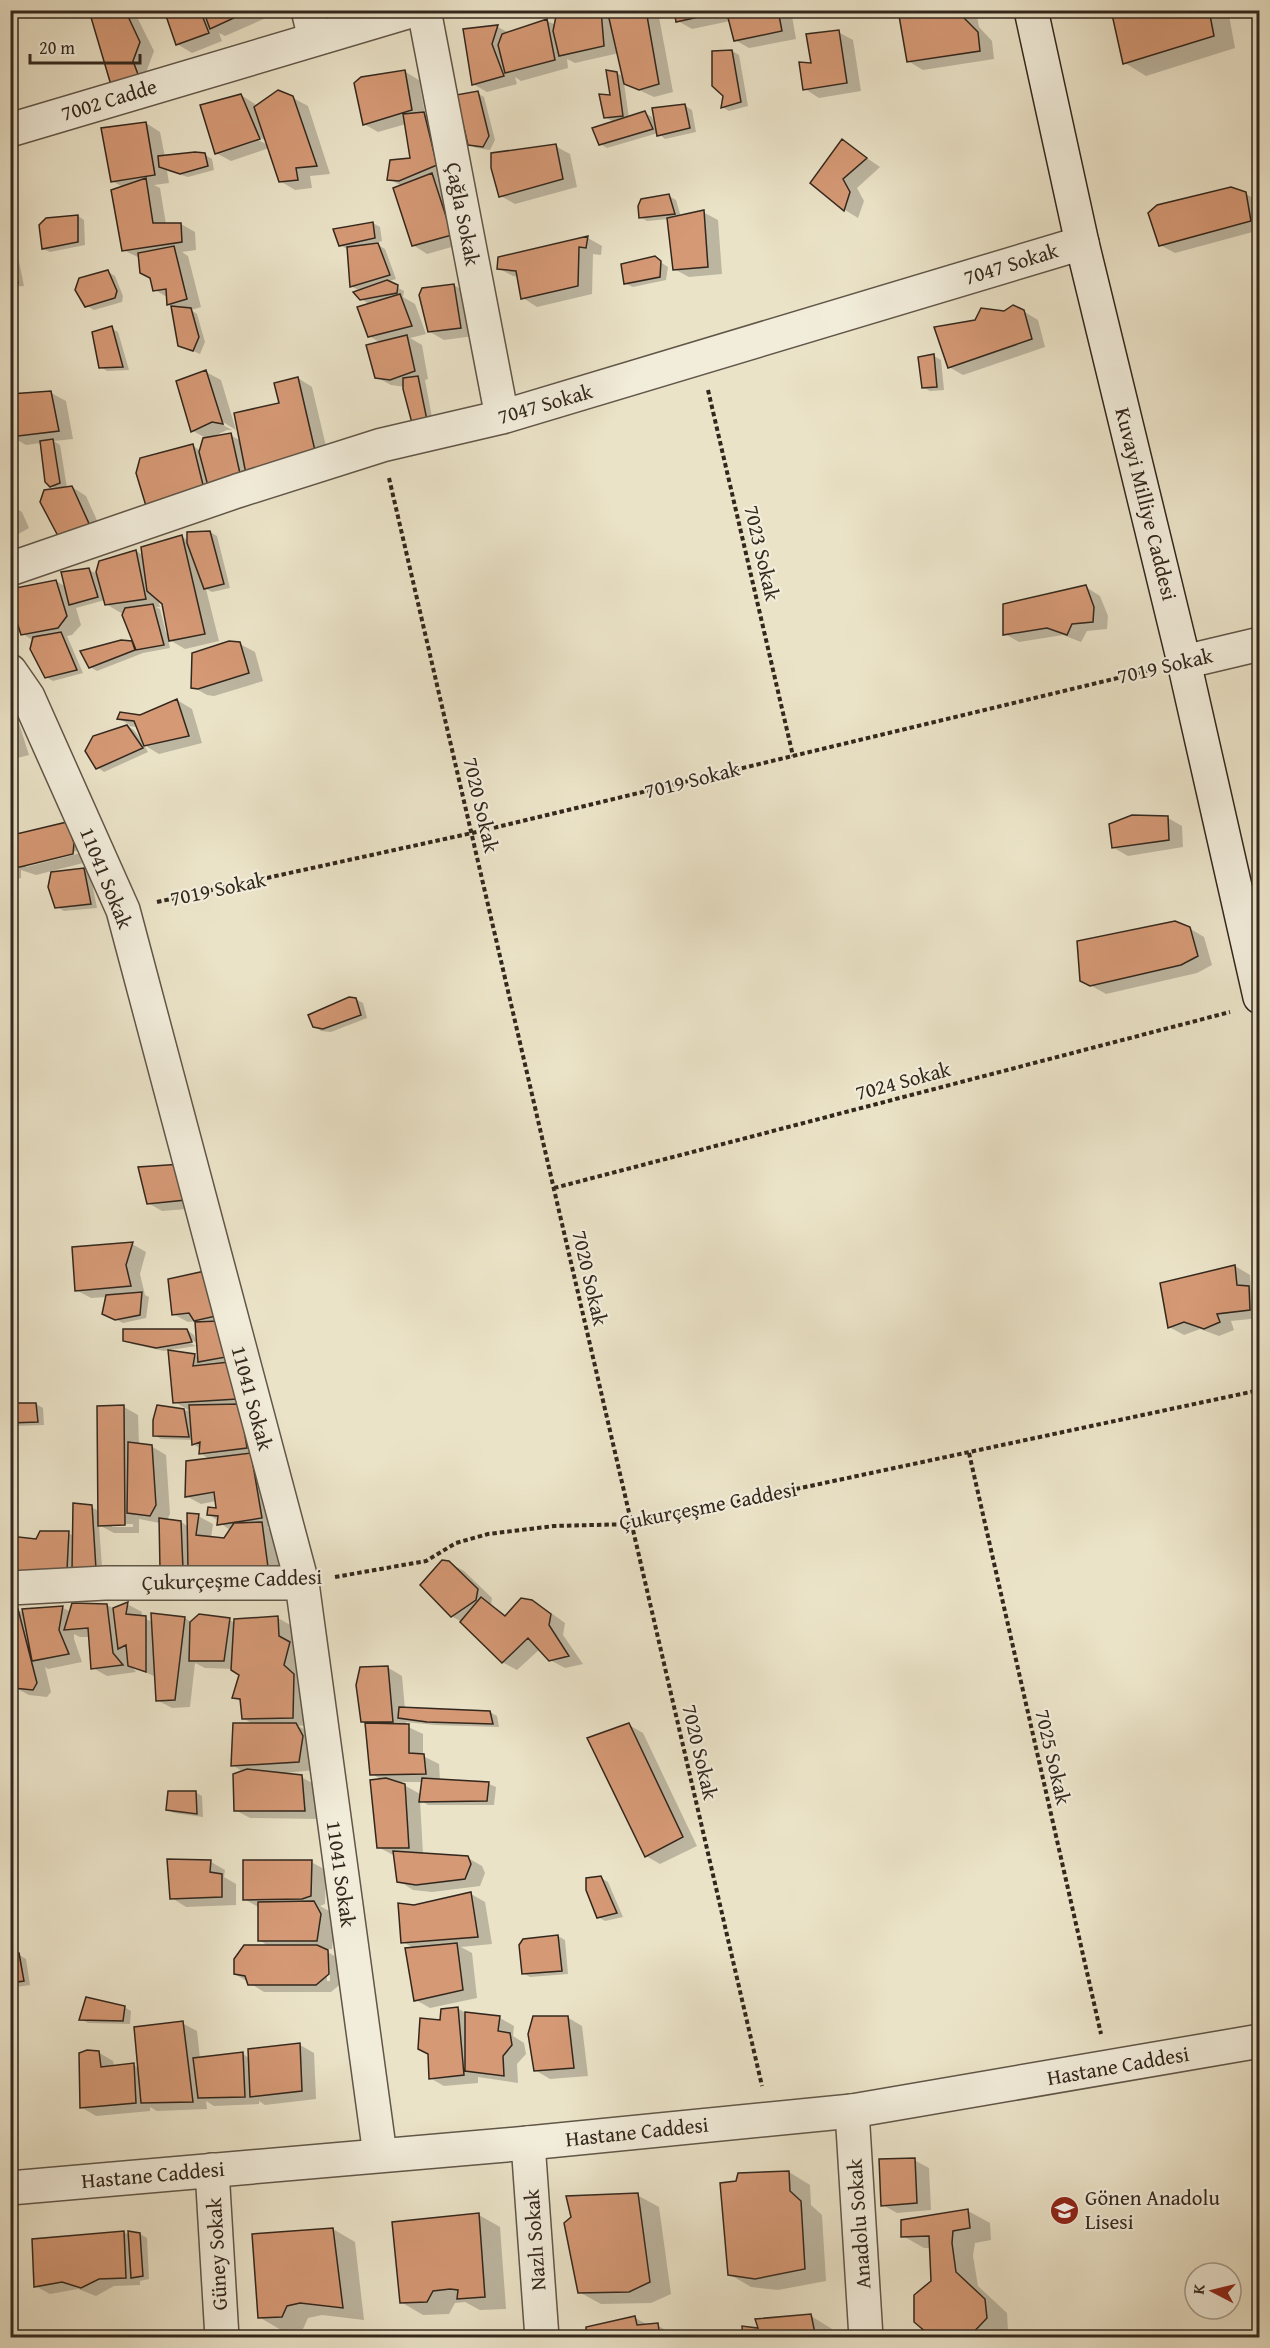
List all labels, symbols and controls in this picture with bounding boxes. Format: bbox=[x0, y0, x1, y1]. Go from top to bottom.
scale bar bbox=[30, 27, 140, 65]
text: 20 m bbox=[39, 34, 75, 61]
street label: 7002 Cadde bbox=[57, 70, 161, 129]
street label: Çağla Sokak bbox=[438, 160, 489, 268]
street label: 7047 Sokak bbox=[960, 234, 1062, 293]
street label: 7047 Sokak bbox=[494, 375, 596, 432]
street label: Kuvayi Milliye Caddesi bbox=[1108, 404, 1185, 604]
street label: 7023 Sokak bbox=[736, 502, 789, 604]
street label: 7019 Sokak bbox=[1114, 639, 1216, 692]
street label: 7019 Sokak bbox=[641, 753, 743, 806]
street label: 7020 Sokak bbox=[455, 754, 508, 856]
street label: 11041 Sokak bbox=[72, 822, 141, 934]
street label: 7019 Sokak bbox=[167, 863, 269, 914]
street label: 7024 Sokak bbox=[852, 1053, 954, 1108]
street label: 7020 Sokak bbox=[564, 1227, 617, 1329]
street label: 11041 Sokak bbox=[224, 1342, 281, 1454]
street label: Çukurçeşme Caddesi bbox=[616, 1473, 800, 1538]
street label: Çukurçeşme Caddesi bbox=[141, 1561, 323, 1598]
street label: 7020 Sokak bbox=[674, 1701, 727, 1803]
street label: 7025 Sokak bbox=[1027, 1706, 1080, 1808]
street label: 11041 Sokak bbox=[319, 1819, 364, 1930]
street label: Hastane Caddesi bbox=[1044, 2038, 1191, 2093]
street label: Hastane Caddesi bbox=[564, 2109, 710, 2154]
street label: Hastane Caddesi bbox=[80, 2153, 226, 2196]
street label: Anadolu Sokak bbox=[838, 2158, 879, 2290]
place label: Gönen Anadolu Lisesi bbox=[1085, 2182, 1220, 2237]
street label: Nazlı Sokak bbox=[515, 2188, 554, 2292]
school or university icon: Gönen Anadolu Lisesi bbox=[1048, 2194, 1080, 2226]
street label: Güney Sokak bbox=[198, 2197, 235, 2311]
north arrow bbox=[1183, 2261, 1243, 2321]
text: K bbox=[1186, 2282, 1211, 2296]

